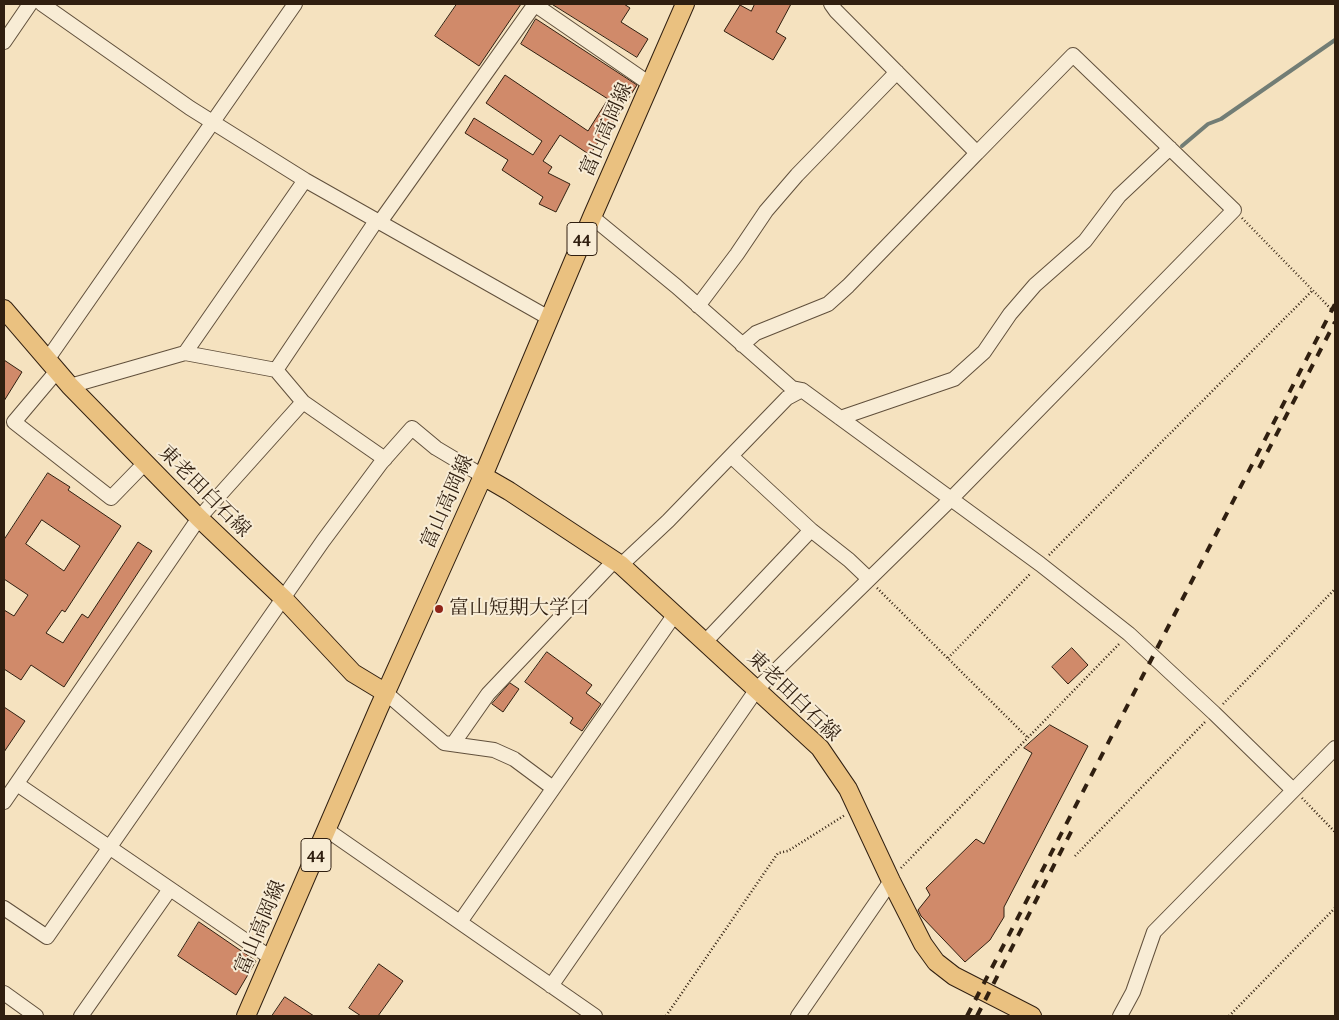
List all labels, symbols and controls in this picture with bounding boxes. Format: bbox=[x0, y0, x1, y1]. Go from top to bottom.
street label: 富山高岡線 bbox=[576, 79, 638, 181]
road number: 44 bbox=[567, 222, 597, 255]
street label: 東老田白石線 bbox=[153, 441, 255, 543]
street label: 富山高岡線 bbox=[417, 451, 479, 553]
place label: 富山短期大学口 bbox=[449, 597, 589, 621]
marker: 富山短期大学口 bbox=[433, 603, 445, 615]
street label: 東老田白石線 bbox=[742, 647, 844, 747]
road number: 44 bbox=[301, 838, 331, 872]
street label: 富山高岡線 bbox=[230, 877, 292, 979]

